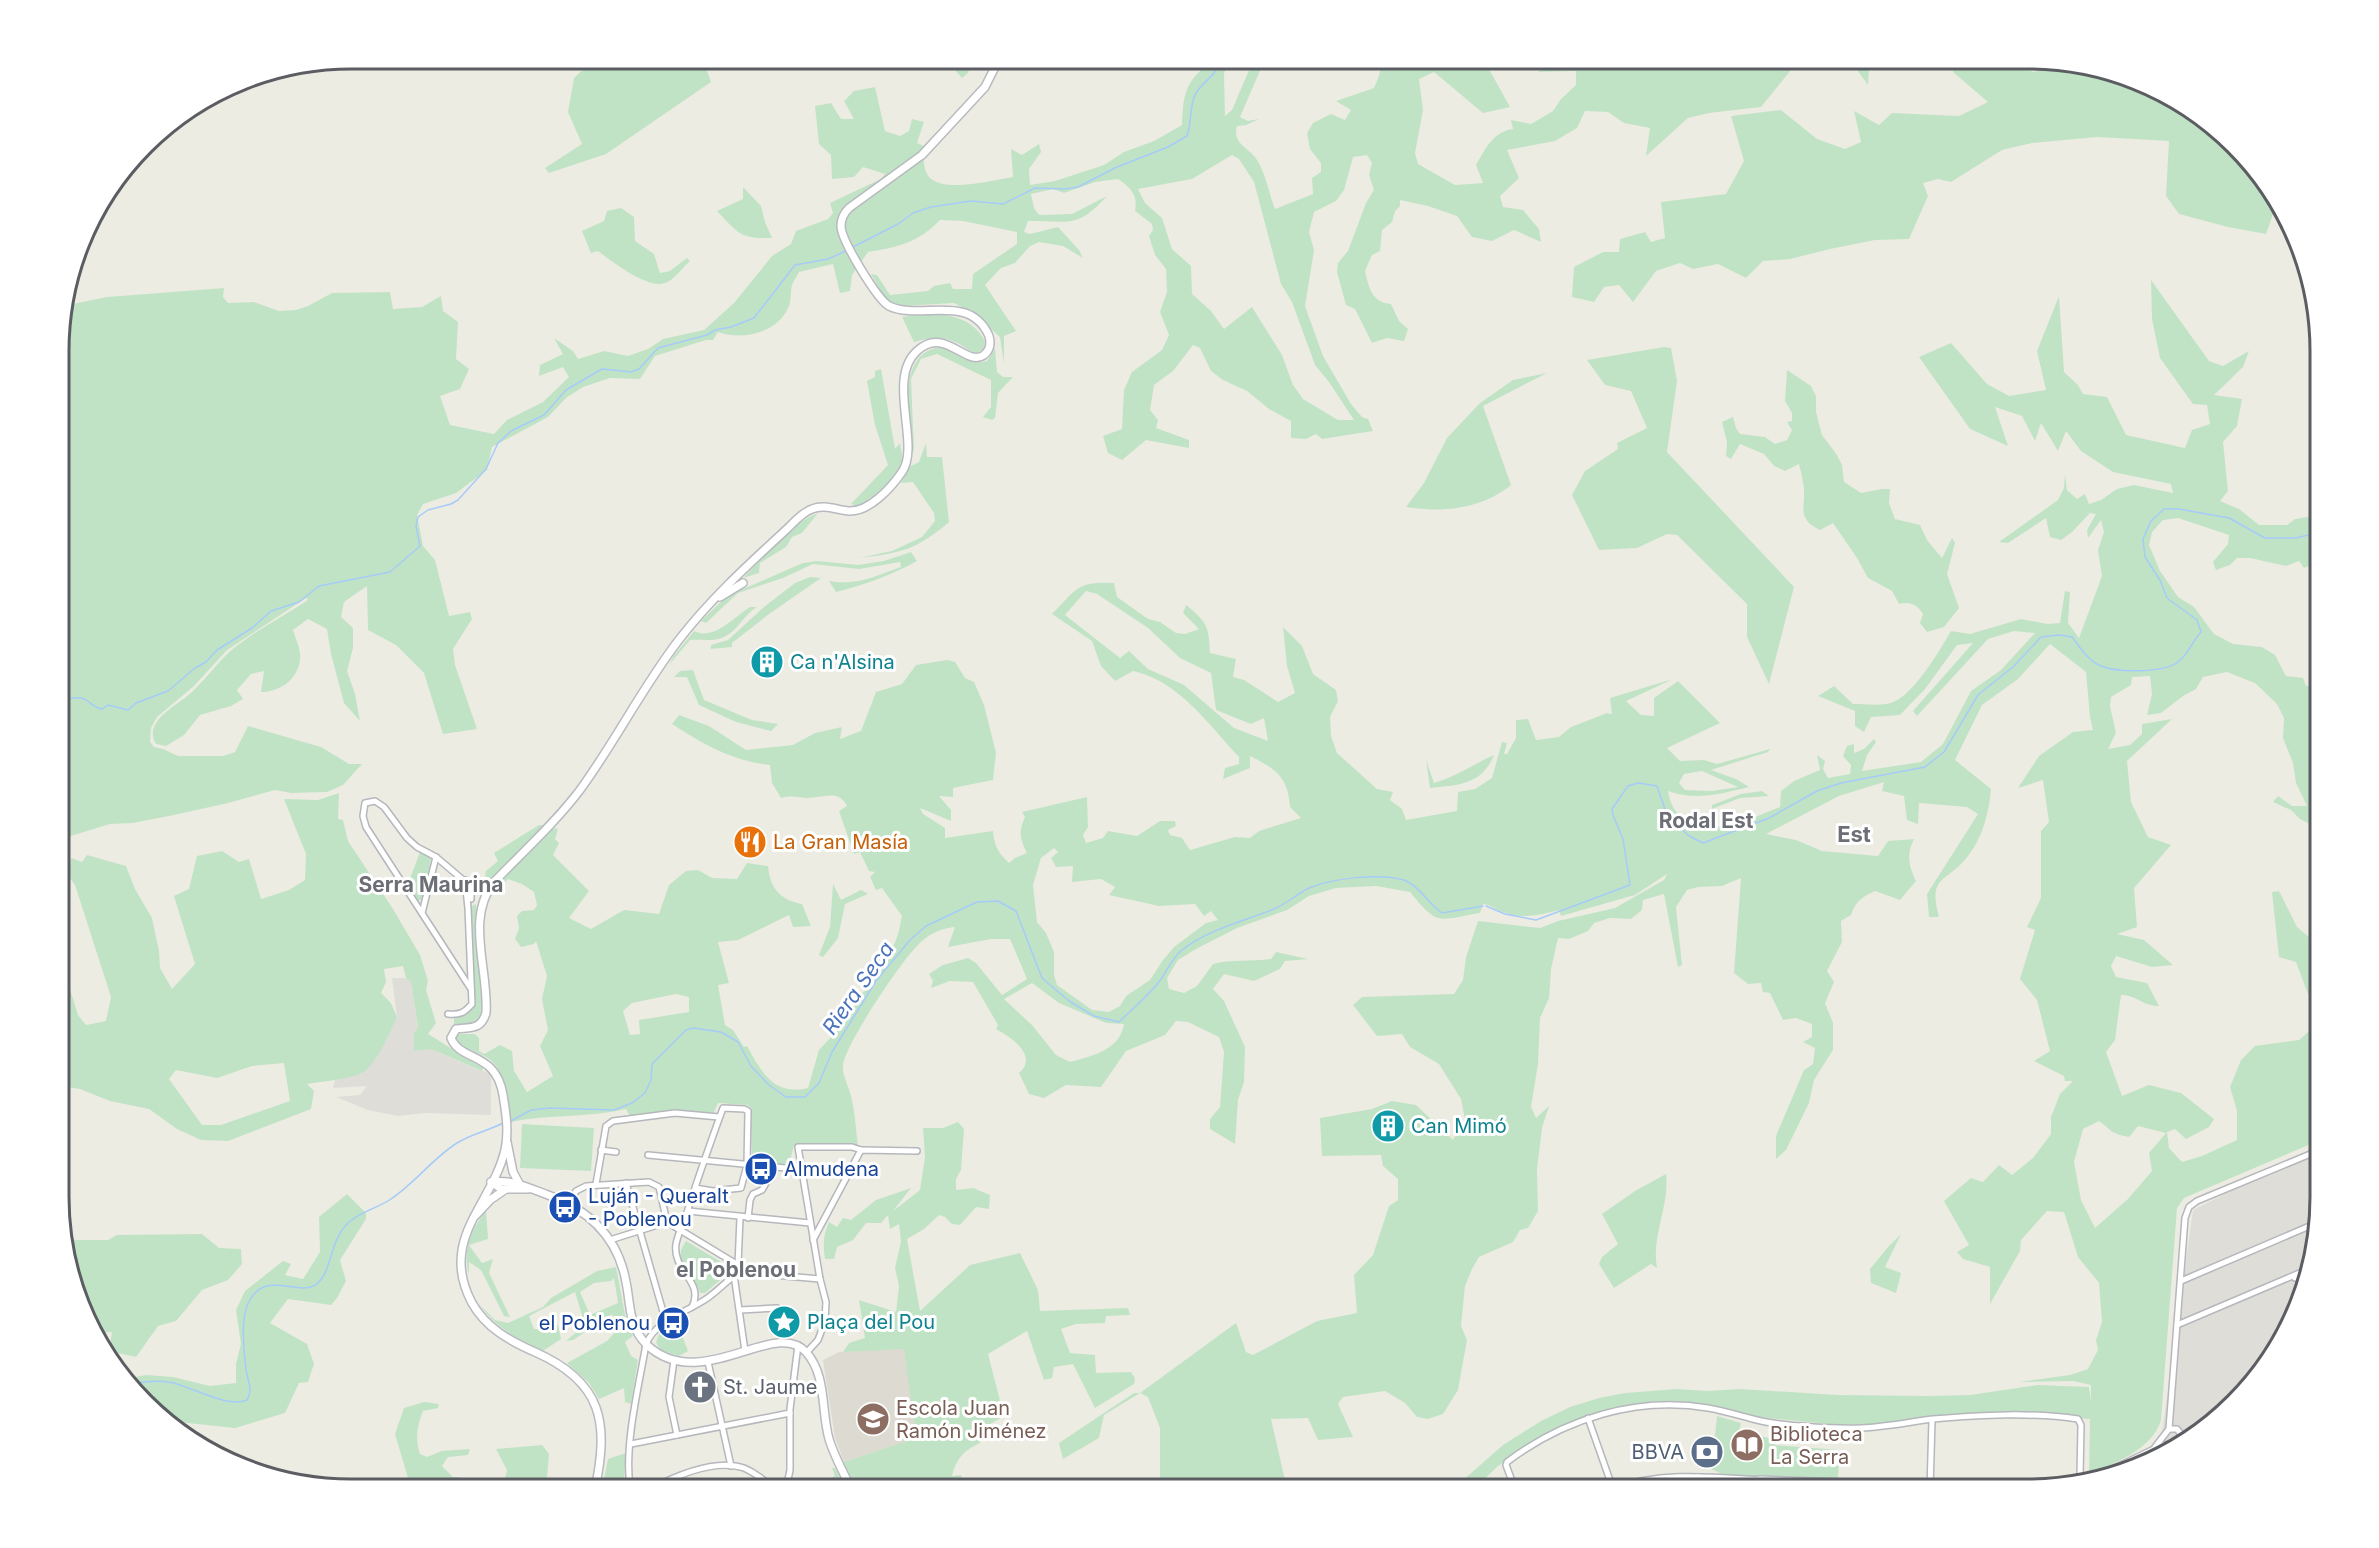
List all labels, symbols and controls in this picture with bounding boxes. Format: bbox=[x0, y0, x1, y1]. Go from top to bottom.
building icon: Ca n'Alsina bbox=[749, 644, 785, 680]
place label: Ca n'Alsina bbox=[790, 650, 895, 674]
district label: Rodal Est bbox=[1659, 808, 1754, 833]
district label: Est bbox=[1837, 821, 1871, 847]
restaurant icon: La Gran Masía bbox=[732, 824, 768, 860]
place label: La Gran Masía bbox=[773, 830, 908, 854]
district label: Serra Maurina bbox=[359, 872, 503, 897]
water label: Riera Seca bbox=[817, 937, 899, 1039]
building icon: Can Mimó bbox=[1370, 1108, 1406, 1144]
place label: Can Mimó bbox=[1411, 1114, 1507, 1138]
bus stop icon: Almudena bbox=[743, 1151, 779, 1187]
place label: Almudena bbox=[784, 1157, 879, 1181]
place label: Luján - Queralt - Poblenou bbox=[588, 1184, 729, 1231]
bus stop icon: Luján - Queralt - Poblenou bbox=[547, 1189, 583, 1225]
district label: el Poblenou bbox=[676, 1257, 796, 1282]
place icon: Plaça del Pou bbox=[766, 1304, 802, 1340]
bus stop icon: el Poblenou bbox=[655, 1305, 691, 1341]
place label: Plaça del Pou bbox=[807, 1310, 935, 1334]
place label: el Poblenou bbox=[539, 1311, 650, 1335]
church icon: St. Jaume bbox=[682, 1369, 718, 1405]
place label: St. Jaume bbox=[723, 1375, 817, 1399]
place label: Escola Juan Ramón Jiménez bbox=[896, 1396, 1047, 1443]
school or university icon: Escola Juan Ramón Jiménez bbox=[855, 1401, 891, 1437]
place label: Biblioteca La Serra bbox=[1770, 1422, 1863, 1469]
library icon: Biblioteca La Serra bbox=[1729, 1427, 1765, 1463]
bank icon: BBVA bbox=[1689, 1434, 1725, 1470]
place label: BBVA bbox=[1632, 1440, 1684, 1464]

